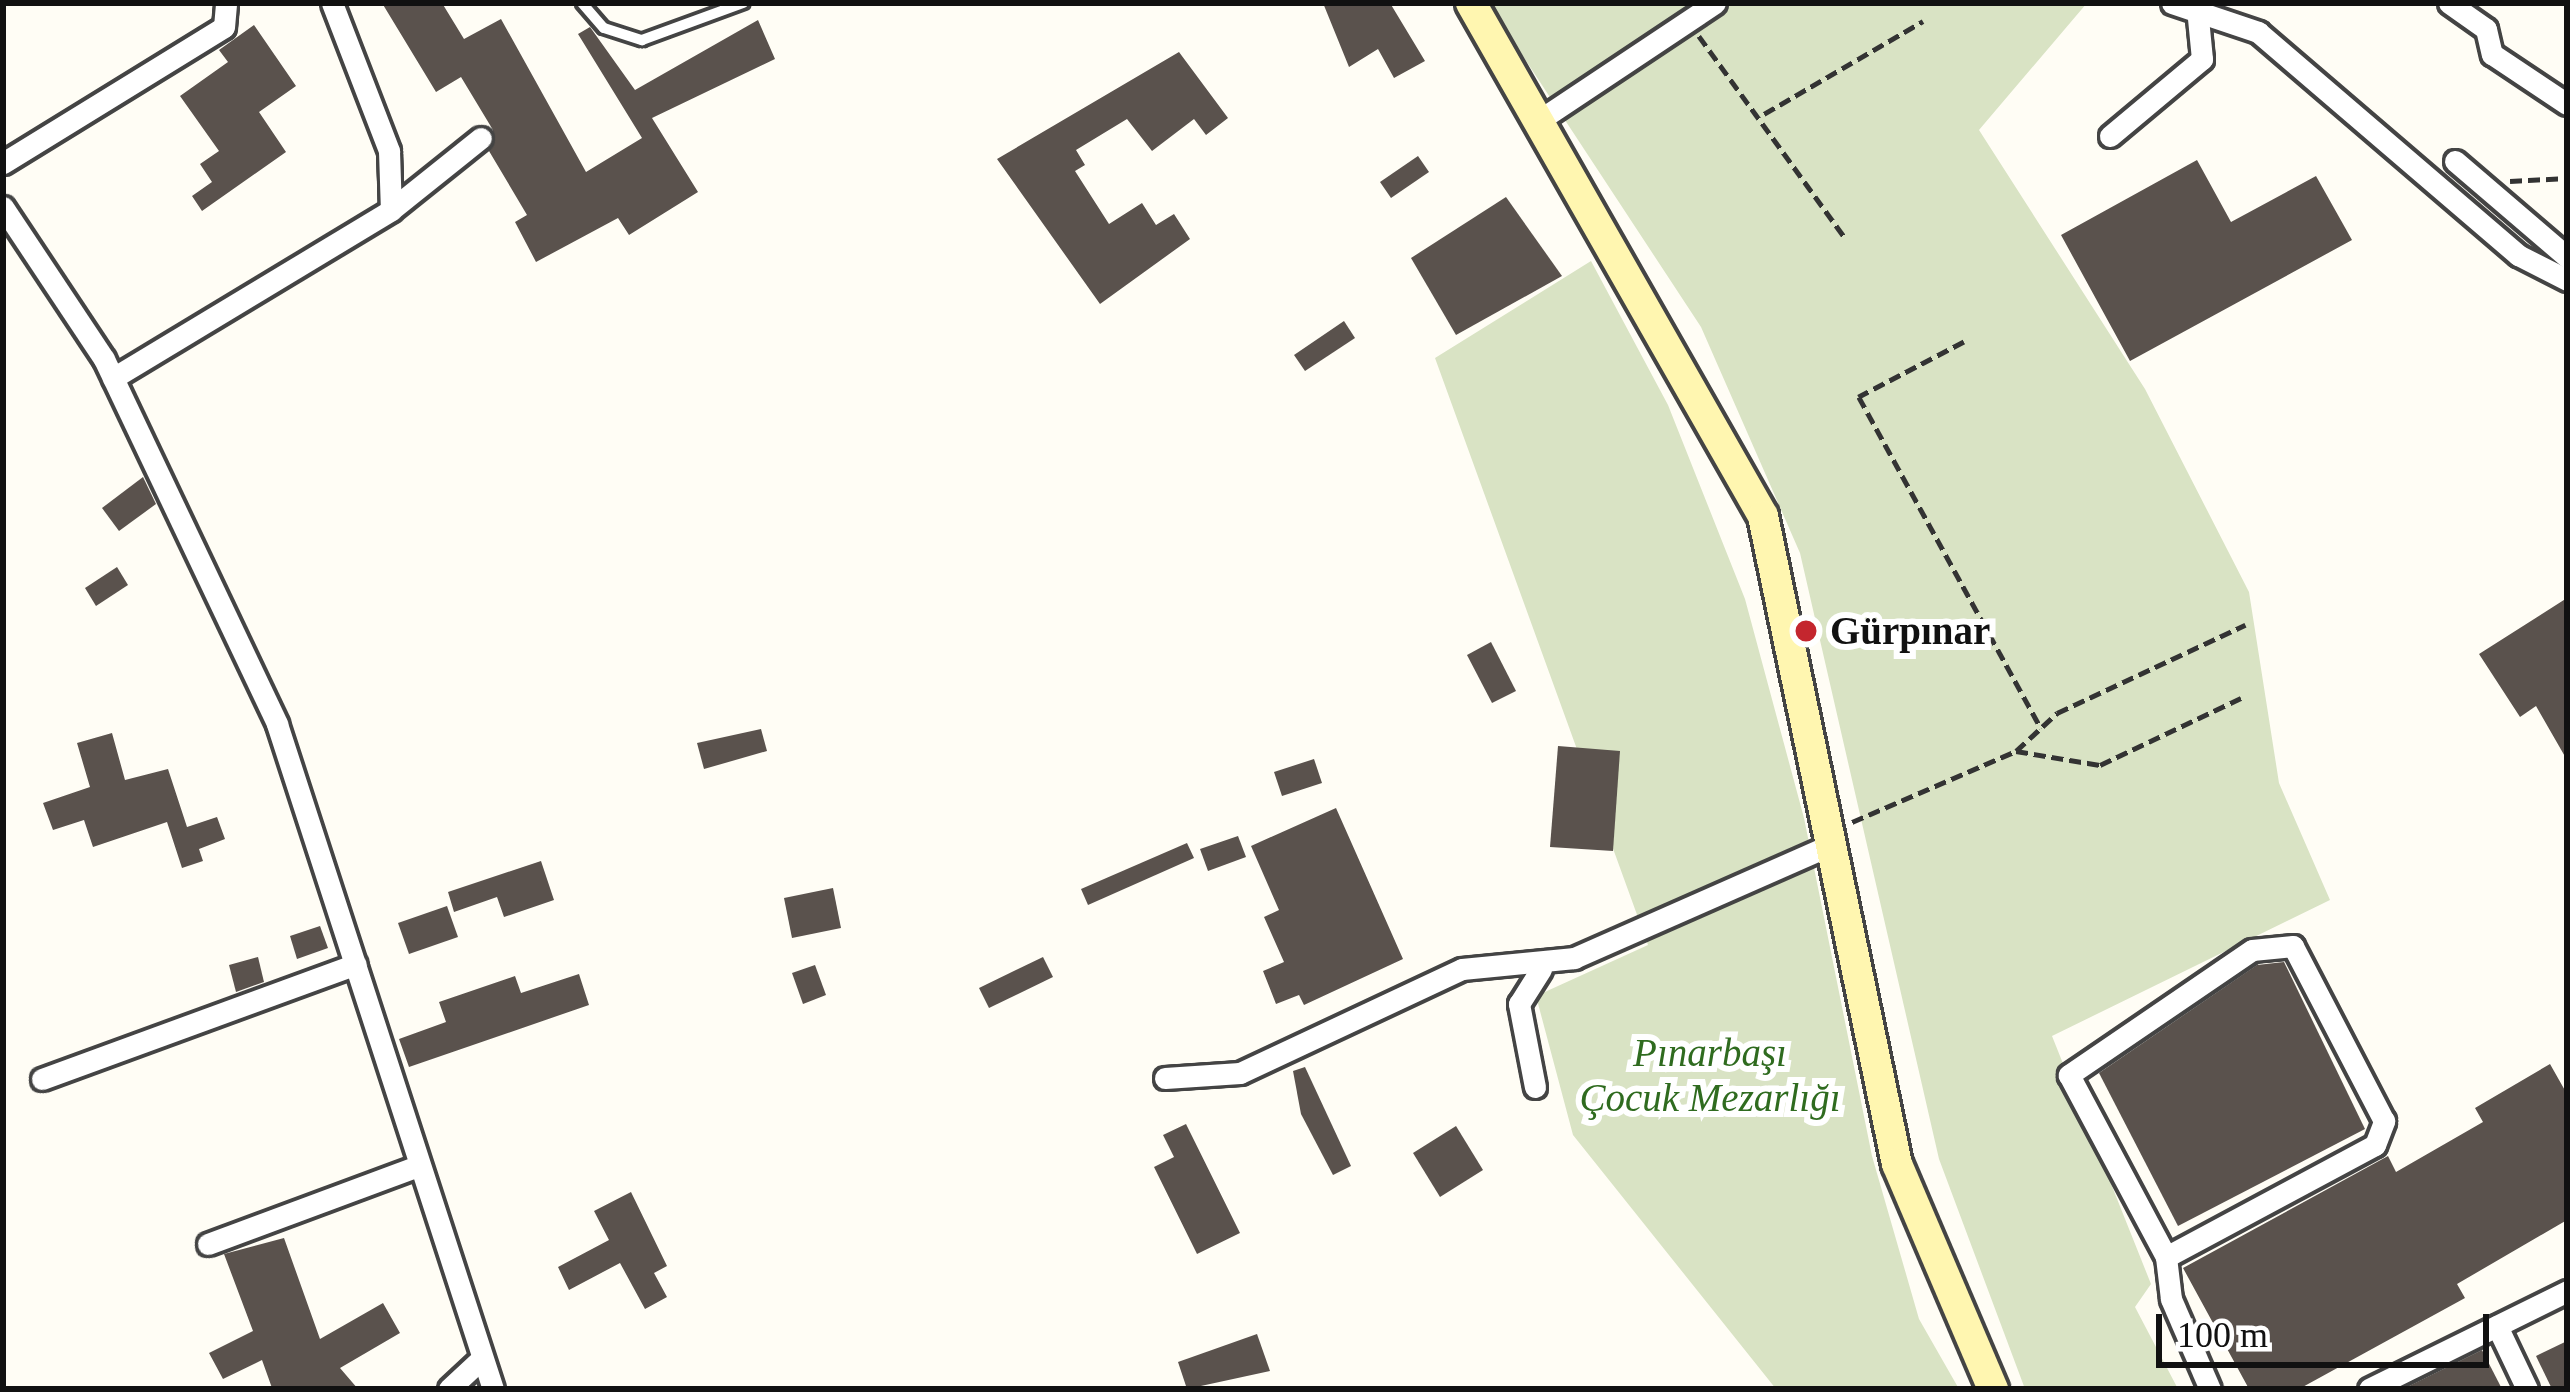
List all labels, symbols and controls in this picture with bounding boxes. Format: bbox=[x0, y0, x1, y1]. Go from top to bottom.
place label: Gürpınar bbox=[1830, 608, 1990, 654]
marker: Gürpınar bbox=[1793, 618, 1819, 644]
park label: Pınarbaşı Çocuk Mezarlığı bbox=[1579, 1031, 1841, 1122]
scale bar bbox=[2162, 1290, 2495, 1364]
text: 100 m bbox=[2177, 1315, 2268, 1355]

